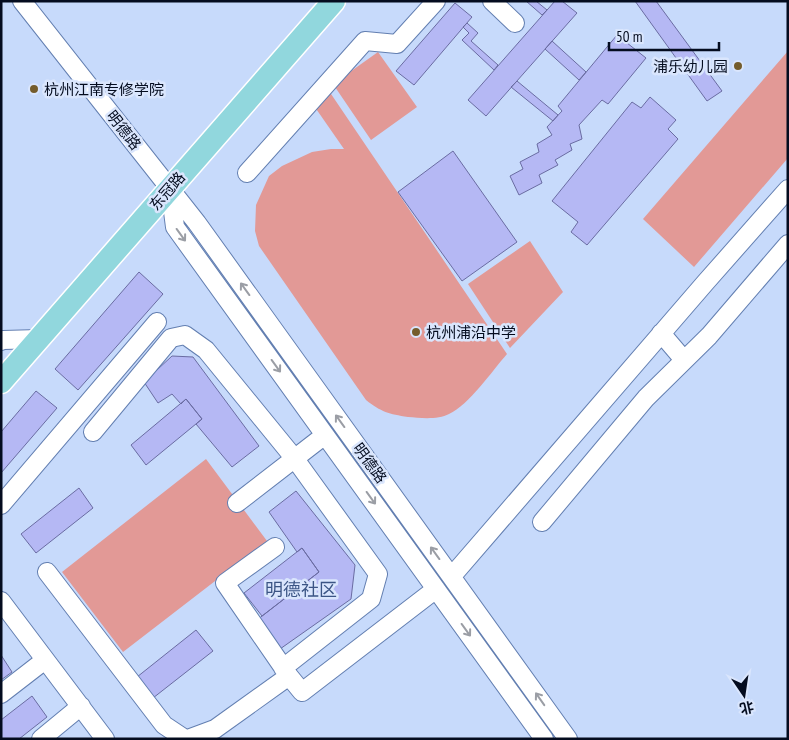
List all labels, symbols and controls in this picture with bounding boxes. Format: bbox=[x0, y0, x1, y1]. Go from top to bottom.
scale bar bbox=[609, 20, 719, 52]
text: 50 m bbox=[616, 27, 642, 46]
place label: 浦乐幼儿园 bbox=[653, 57, 728, 76]
marker: 浦乐幼儿园 bbox=[732, 60, 744, 72]
place label: 杭州江南专修学院 bbox=[44, 80, 164, 99]
marker: 杭州江南专修学院 bbox=[28, 83, 40, 95]
street label: 明德路 bbox=[103, 106, 145, 154]
street label: 东冠路 bbox=[145, 168, 189, 214]
one-way arrow bbox=[176, 228, 186, 242]
one-way arrow bbox=[240, 282, 250, 296]
place label: 杭州浦沿中学 bbox=[426, 323, 516, 342]
marker: 杭州浦沿中学 bbox=[410, 326, 422, 338]
one-way arrow bbox=[271, 359, 281, 373]
one-way arrow bbox=[335, 414, 345, 428]
street label: 明德路 bbox=[349, 439, 391, 487]
one-way arrow bbox=[366, 491, 376, 505]
one-way arrow bbox=[430, 546, 440, 560]
district label: 明德社区 bbox=[265, 578, 337, 601]
one-way arrow bbox=[461, 623, 471, 637]
north arrow bbox=[719, 670, 769, 720]
one-way arrow bbox=[535, 692, 545, 706]
text: 北 bbox=[738, 697, 756, 718]

